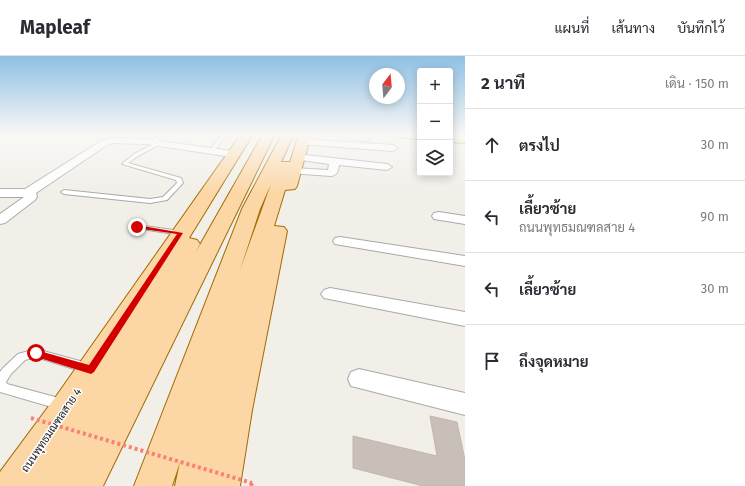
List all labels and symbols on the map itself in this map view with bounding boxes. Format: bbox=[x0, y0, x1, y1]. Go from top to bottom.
north arrow bbox=[369, 68, 405, 104]
route end bbox=[128, 218, 146, 236]
route start bbox=[27, 344, 45, 362]
street label: ถนนพุทธมณฑลสาย 4 bbox=[19, 386, 86, 476]

